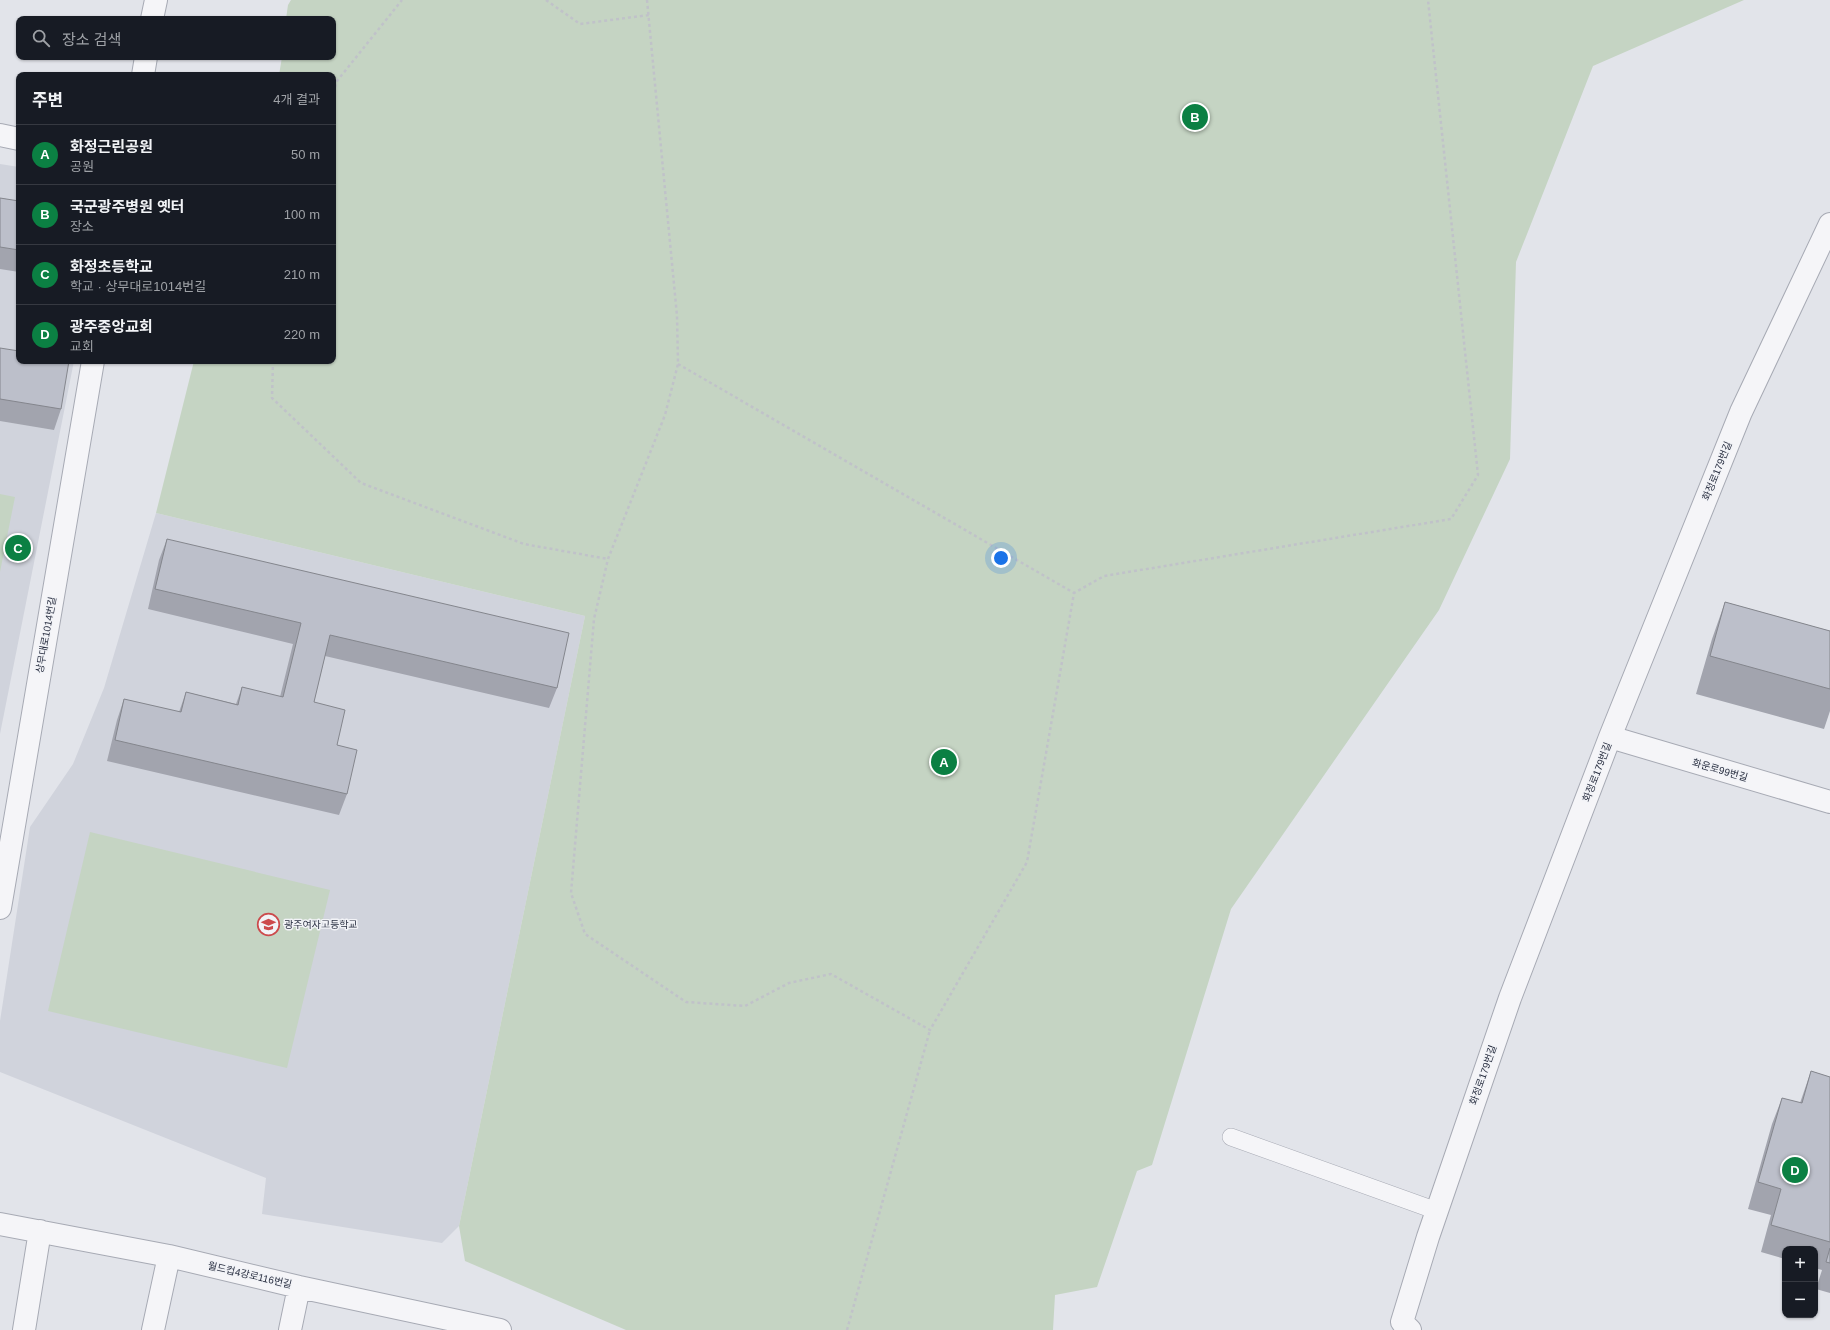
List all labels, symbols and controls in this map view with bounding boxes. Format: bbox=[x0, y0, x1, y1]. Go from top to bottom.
search box bbox=[16, 16, 336, 60]
icon: search bbox=[30, 27, 52, 49]
text: 장소 검색 bbox=[62, 31, 121, 48]
text: 주변 bbox=[32, 91, 63, 110]
text: 4개 결과 bbox=[273, 92, 320, 107]
pin: B bbox=[1182, 102, 1208, 132]
text: 화정근린공원 bbox=[70, 138, 153, 155]
text: A bbox=[40, 147, 50, 162]
text: 50 m bbox=[291, 147, 320, 162]
text: 공원 bbox=[70, 159, 94, 174]
text: 국군광주병원 옛터 bbox=[70, 198, 185, 215]
text: B bbox=[40, 207, 50, 222]
text: 100 m bbox=[284, 207, 320, 222]
text: 장소 bbox=[70, 219, 94, 234]
text: 화정초등학교 bbox=[70, 258, 153, 275]
text: C bbox=[40, 267, 50, 282]
text: 210 m bbox=[284, 267, 320, 282]
text: 학교 · 상무대로1014번길 bbox=[70, 279, 206, 294]
text: 광주중앙교회 bbox=[70, 318, 153, 335]
text: D bbox=[40, 327, 50, 342]
text: 220 m bbox=[284, 327, 320, 342]
text: 교회 bbox=[70, 339, 94, 354]
street label: 화정로179번길 bbox=[1700, 440, 1734, 502]
pin: C bbox=[5, 533, 31, 563]
your location bbox=[991, 548, 1011, 568]
street label: 상무대로1014번길 bbox=[34, 596, 58, 674]
street label: 화정로179번길 bbox=[1581, 741, 1613, 803]
pin: A bbox=[931, 747, 957, 777]
street label: 화운로99번길 bbox=[1691, 757, 1749, 783]
school or university icon: 광주여자고등학교 bbox=[255, 911, 281, 937]
place label: 광주여자고등학교 bbox=[284, 919, 358, 930]
street label: 화정로179번길 bbox=[1468, 1044, 1498, 1106]
pin: D bbox=[1782, 1155, 1808, 1185]
map controls bbox=[1782, 1246, 1818, 1318]
button: + bbox=[1782, 1246, 1818, 1282]
street label: 월드컵4강로116번길 bbox=[207, 1260, 293, 1290]
button: − bbox=[1782, 1282, 1818, 1318]

